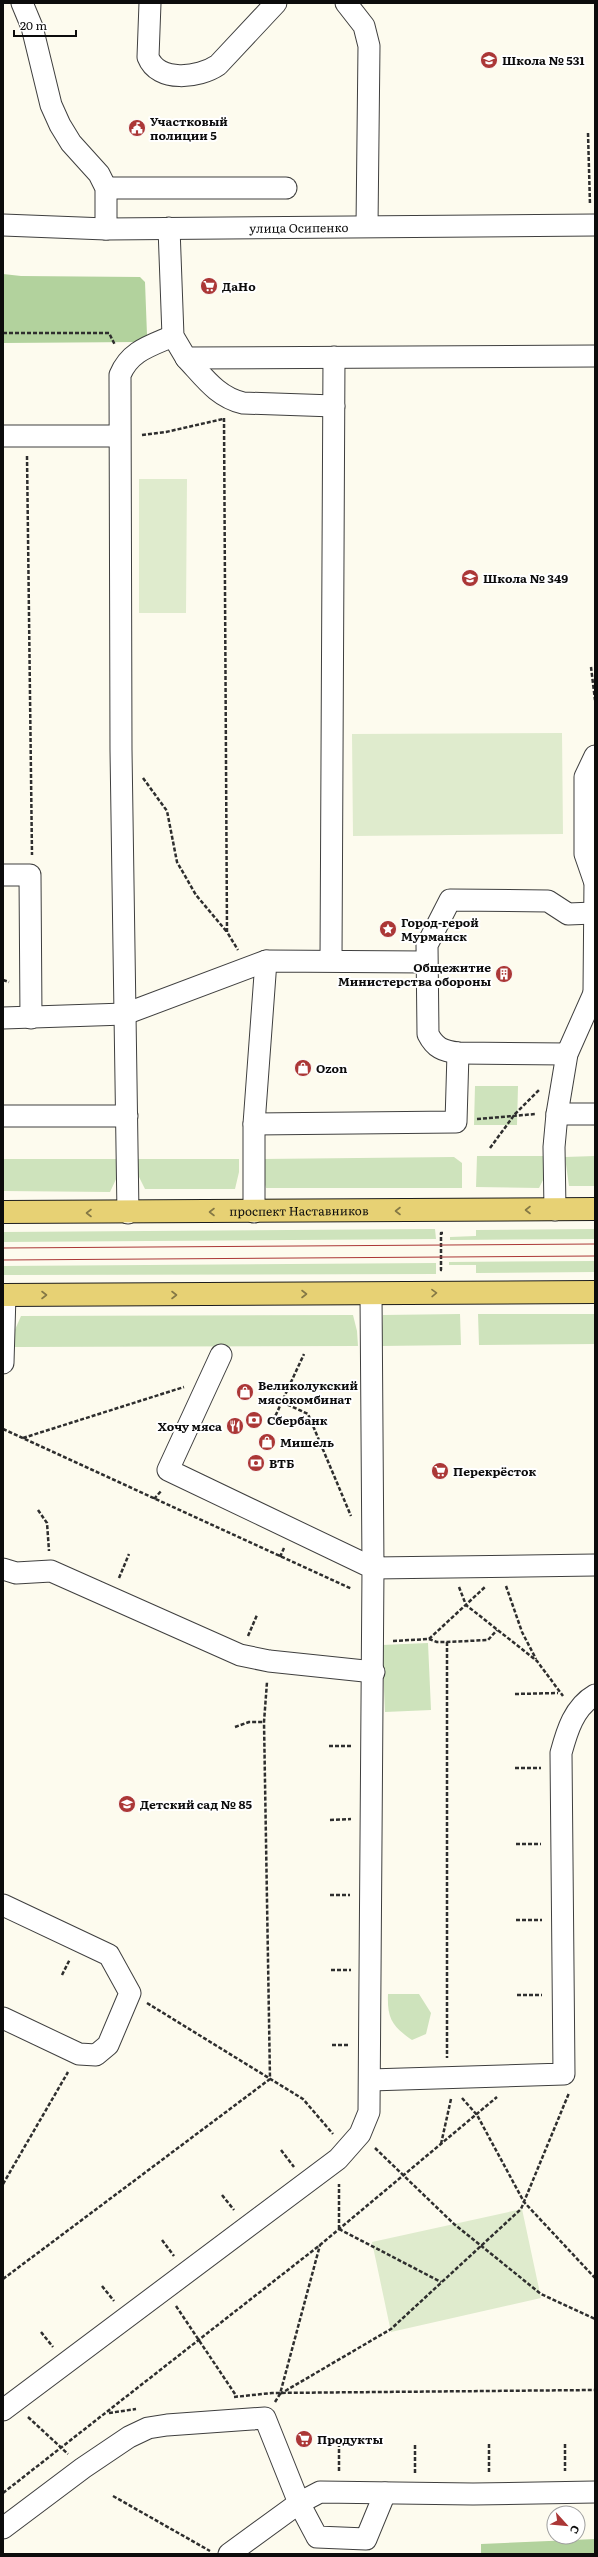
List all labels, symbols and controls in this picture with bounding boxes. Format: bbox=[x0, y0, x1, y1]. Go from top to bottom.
scale bar bbox=[14, 12, 76, 38]
text: 20 m bbox=[20, 16, 47, 34]
school or university icon: Школа № 531 bbox=[479, 50, 499, 70]
place label: Школа № 531 bbox=[502, 51, 584, 69]
place label: Участковый полиции 5 bbox=[150, 112, 228, 144]
public building icon: Участковый полиции 5 bbox=[127, 118, 147, 138]
street label: улица Осипенко bbox=[249, 218, 349, 237]
supermarket icon: ДаНо bbox=[199, 276, 219, 296]
place label: ДаНо bbox=[222, 277, 256, 295]
school or university icon: Школа № 349 bbox=[460, 568, 480, 588]
place label: Школа № 349 bbox=[483, 569, 568, 587]
place label: Город-герой Мурманск bbox=[401, 913, 479, 945]
place icon: Город-герой Мурманск bbox=[378, 919, 398, 939]
place label: Общежитие Министерства обороны bbox=[338, 958, 491, 990]
building icon: Общежитие Министерства обороны bbox=[494, 964, 514, 984]
shop icon: Ozon bbox=[293, 1058, 313, 1078]
place label: Ozon bbox=[316, 1059, 348, 1077]
street label: проспект Наставников bbox=[229, 1201, 369, 1220]
one-way arrow bbox=[525, 1206, 531, 1214]
one-way arrow bbox=[395, 1207, 401, 1215]
one-way arrow bbox=[86, 1208, 92, 1217]
one-way arrow bbox=[209, 1208, 215, 1216]
one-way arrow bbox=[431, 1289, 437, 1297]
one-way arrow bbox=[301, 1290, 307, 1298]
one-way arrow bbox=[41, 1291, 47, 1299]
one-way arrow bbox=[171, 1291, 177, 1299]
place label: Великолукский мясокомбинат bbox=[258, 1376, 359, 1408]
shop icon: Великолукский мясокомбинат bbox=[235, 1382, 255, 1402]
bank icon: Сбербанк bbox=[244, 1410, 264, 1430]
place label: Сбербанк bbox=[267, 1411, 328, 1429]
restaurant icon: Хочу мяса bbox=[225, 1416, 245, 1436]
place label: Хочу мяса bbox=[158, 1417, 222, 1435]
shop icon: Мишель bbox=[257, 1432, 277, 1452]
place label: Мишель bbox=[280, 1433, 334, 1451]
bank icon: ВТБ bbox=[246, 1453, 266, 1473]
place label: ВТБ bbox=[269, 1454, 294, 1472]
supermarket icon: Перекрёсток bbox=[430, 1461, 450, 1481]
place label: Перекрёсток bbox=[453, 1462, 537, 1480]
school or university icon: Детский сад № 85 bbox=[117, 1794, 137, 1814]
place label: Детский сад № 85 bbox=[140, 1795, 252, 1813]
supermarket icon: Продукты bbox=[294, 2429, 314, 2449]
place label: Продукты bbox=[317, 2430, 383, 2448]
north arrow bbox=[546, 2505, 586, 2545]
text: С bbox=[567, 2523, 585, 2537]

